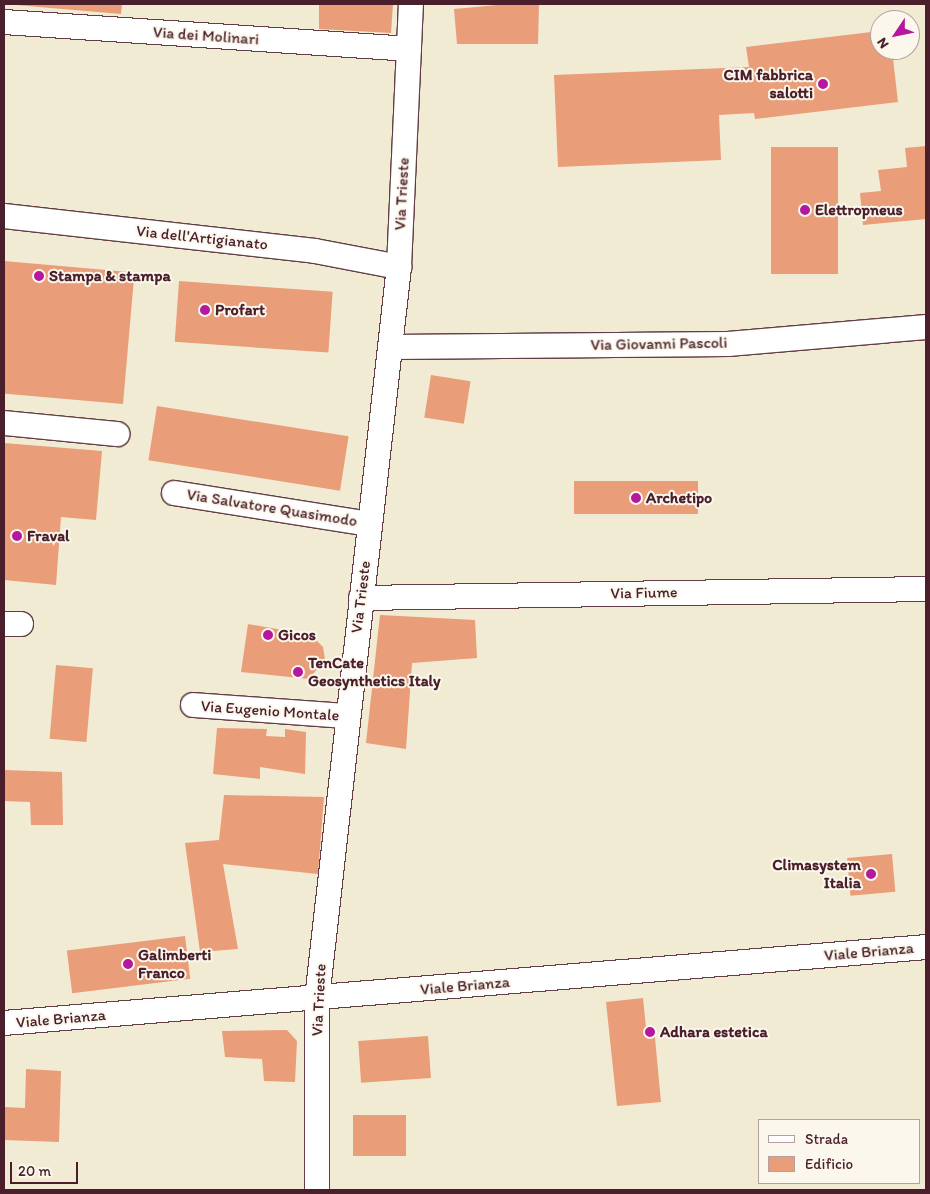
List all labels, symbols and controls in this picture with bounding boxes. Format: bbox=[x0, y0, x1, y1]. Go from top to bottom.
north arrow bbox=[870, 10, 920, 60]
street label: Via dei Molinari bbox=[153, 23, 259, 49]
text: N bbox=[873, 34, 893, 52]
place label: CIM fabbrica salotti bbox=[723, 65, 813, 103]
marker: CIM fabbrica salotti bbox=[817, 78, 829, 90]
street label: Via Trieste bbox=[391, 158, 413, 230]
place label: Elettropneus bbox=[815, 200, 903, 220]
marker: Elettropneus bbox=[799, 204, 811, 216]
street label: Via dell'Artigianato bbox=[135, 222, 269, 254]
place label: Stampa & stampa bbox=[49, 266, 170, 286]
marker: Stampa & stampa bbox=[33, 270, 45, 282]
place label: Profart bbox=[215, 300, 265, 320]
marker: Profart bbox=[199, 304, 211, 316]
street label: Via Giovanni Pascoli bbox=[590, 333, 728, 355]
street label: Via Salvatore Quasimodo bbox=[186, 485, 358, 531]
place label: Archetipo bbox=[646, 488, 712, 508]
marker: Archetipo bbox=[630, 492, 642, 504]
place label: Fraval bbox=[27, 526, 70, 546]
marker: Fraval bbox=[11, 530, 23, 542]
street label: Via Trieste bbox=[347, 560, 375, 634]
street label: Via Fiume bbox=[610, 583, 678, 603]
place label: Gicos bbox=[278, 625, 316, 645]
marker: Gicos bbox=[262, 629, 274, 641]
place label: TenCate Geosynthetics Italy bbox=[308, 653, 441, 691]
marker: TenCate Geosynthetics Italy bbox=[292, 666, 304, 678]
street label: Via Eugenio Montale bbox=[200, 697, 340, 725]
place label: Climasystem Italia bbox=[772, 855, 861, 893]
marker: Climasystem Italia bbox=[865, 868, 877, 880]
street label: Viale Brianza bbox=[823, 939, 915, 965]
place label: Galimberti Franco bbox=[138, 945, 211, 983]
marker: Galimberti Franco bbox=[122, 958, 134, 970]
street label: Via Trieste bbox=[308, 964, 330, 1036]
street label: Viale Brianza bbox=[419, 973, 511, 999]
street label: Viale Brianza bbox=[15, 1006, 107, 1032]
place label: Adhara estetica bbox=[660, 1022, 768, 1042]
marker: Adhara estetica bbox=[644, 1026, 656, 1038]
legend bbox=[758, 1119, 920, 1184]
text: Strada bbox=[805, 1130, 848, 1148]
scale bar bbox=[12, 1152, 80, 1184]
text: Edificio bbox=[805, 1155, 853, 1173]
text: 20 m bbox=[18, 1162, 51, 1180]

